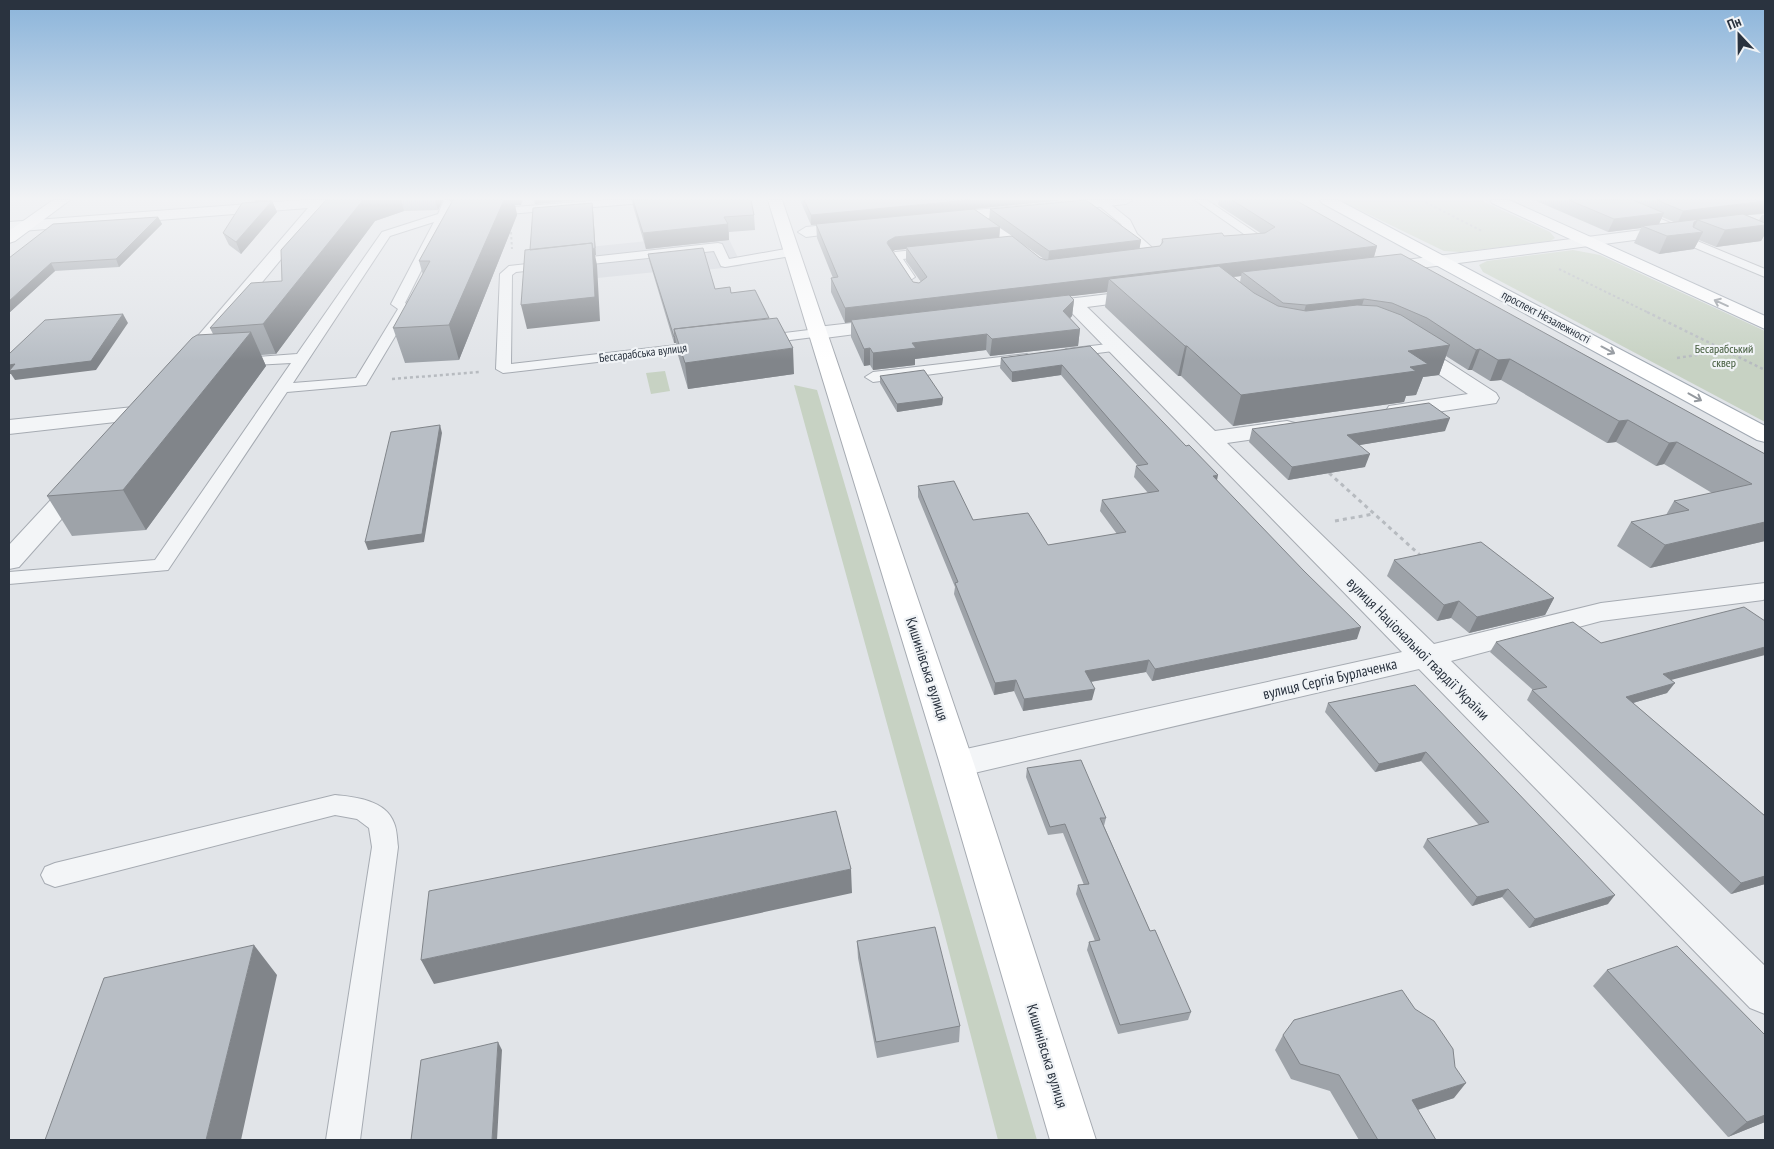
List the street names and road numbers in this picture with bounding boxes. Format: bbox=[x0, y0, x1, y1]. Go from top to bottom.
street label: проспект Незалежності bbox=[1499, 287, 1593, 346]
street label: Бессарабська вулиця bbox=[598, 340, 688, 365]
street label: вулиця Національної гвардії України bbox=[1343, 573, 1494, 724]
street label: Кишинівська вулиця bbox=[902, 615, 953, 723]
street label: вулиця Сергія Бурлаченка bbox=[1261, 654, 1399, 703]
street label: Кишинівська вулиця bbox=[1023, 1001, 1072, 1110]

